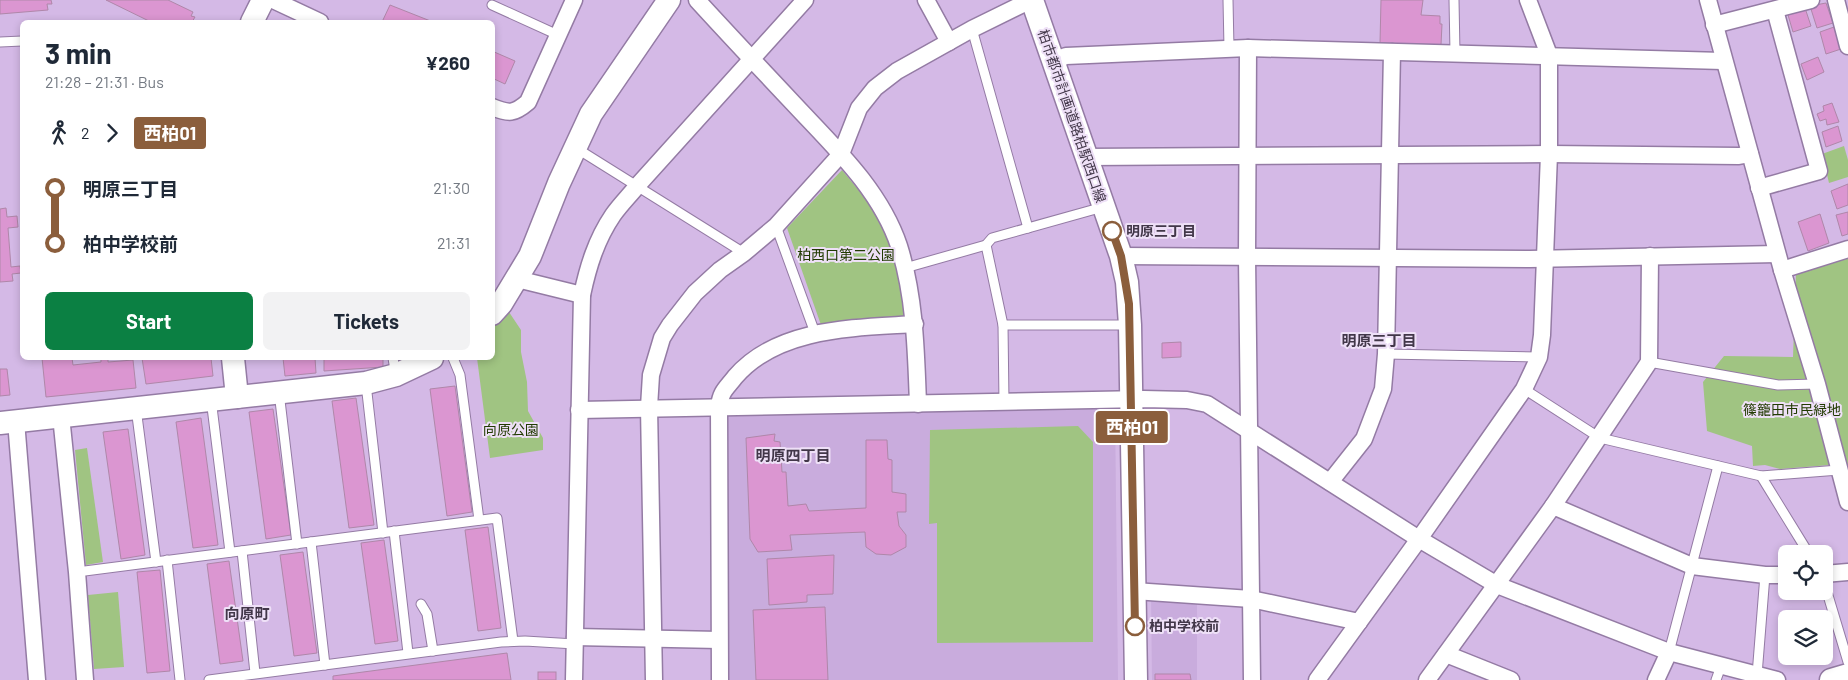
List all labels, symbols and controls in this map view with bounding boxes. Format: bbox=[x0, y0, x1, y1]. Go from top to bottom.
street label: 柏市都市計画道路柏駅西口線 bbox=[1035, 27, 1110, 205]
text: 3 min bbox=[45, 36, 112, 70]
text: ¥260 bbox=[425, 51, 470, 74]
text: 21:28 – 21:31 · Bus bbox=[45, 72, 164, 91]
icon: walk bbox=[45, 119, 73, 147]
icon: forward bbox=[98, 119, 126, 147]
text: 西柏01 bbox=[144, 122, 196, 144]
text: 2 bbox=[81, 123, 90, 142]
text: 明原三丁目 bbox=[83, 177, 178, 200]
text: 21:30 bbox=[433, 178, 470, 197]
marker: 明原三丁目 bbox=[1102, 221, 1122, 241]
place label: 明原三丁目 bbox=[1126, 222, 1196, 239]
text: 柏中学校前 bbox=[83, 232, 178, 255]
text: 21:31 bbox=[437, 233, 470, 252]
park label: 柏西口第二公園 bbox=[797, 246, 895, 263]
button: Start bbox=[45, 292, 253, 350]
button: Tickets bbox=[263, 292, 470, 350]
district label: 明原三丁目 bbox=[1341, 331, 1417, 349]
park label: 篠籠田市民緑地 bbox=[1743, 401, 1841, 418]
line badge: 西柏01 bbox=[1097, 411, 1167, 443]
text: 西柏01 bbox=[1106, 416, 1158, 438]
park label: 向原公園 bbox=[483, 421, 539, 438]
district label: 明原四丁目 bbox=[755, 446, 831, 464]
map controls bbox=[1778, 545, 1833, 665]
button: locate bbox=[1778, 545, 1833, 600]
district label: 向原町 bbox=[224, 604, 270, 622]
button: layers bbox=[1778, 610, 1833, 665]
marker: 柏中学校前 bbox=[1125, 616, 1145, 636]
place label: 柏中学校前 bbox=[1149, 617, 1219, 634]

